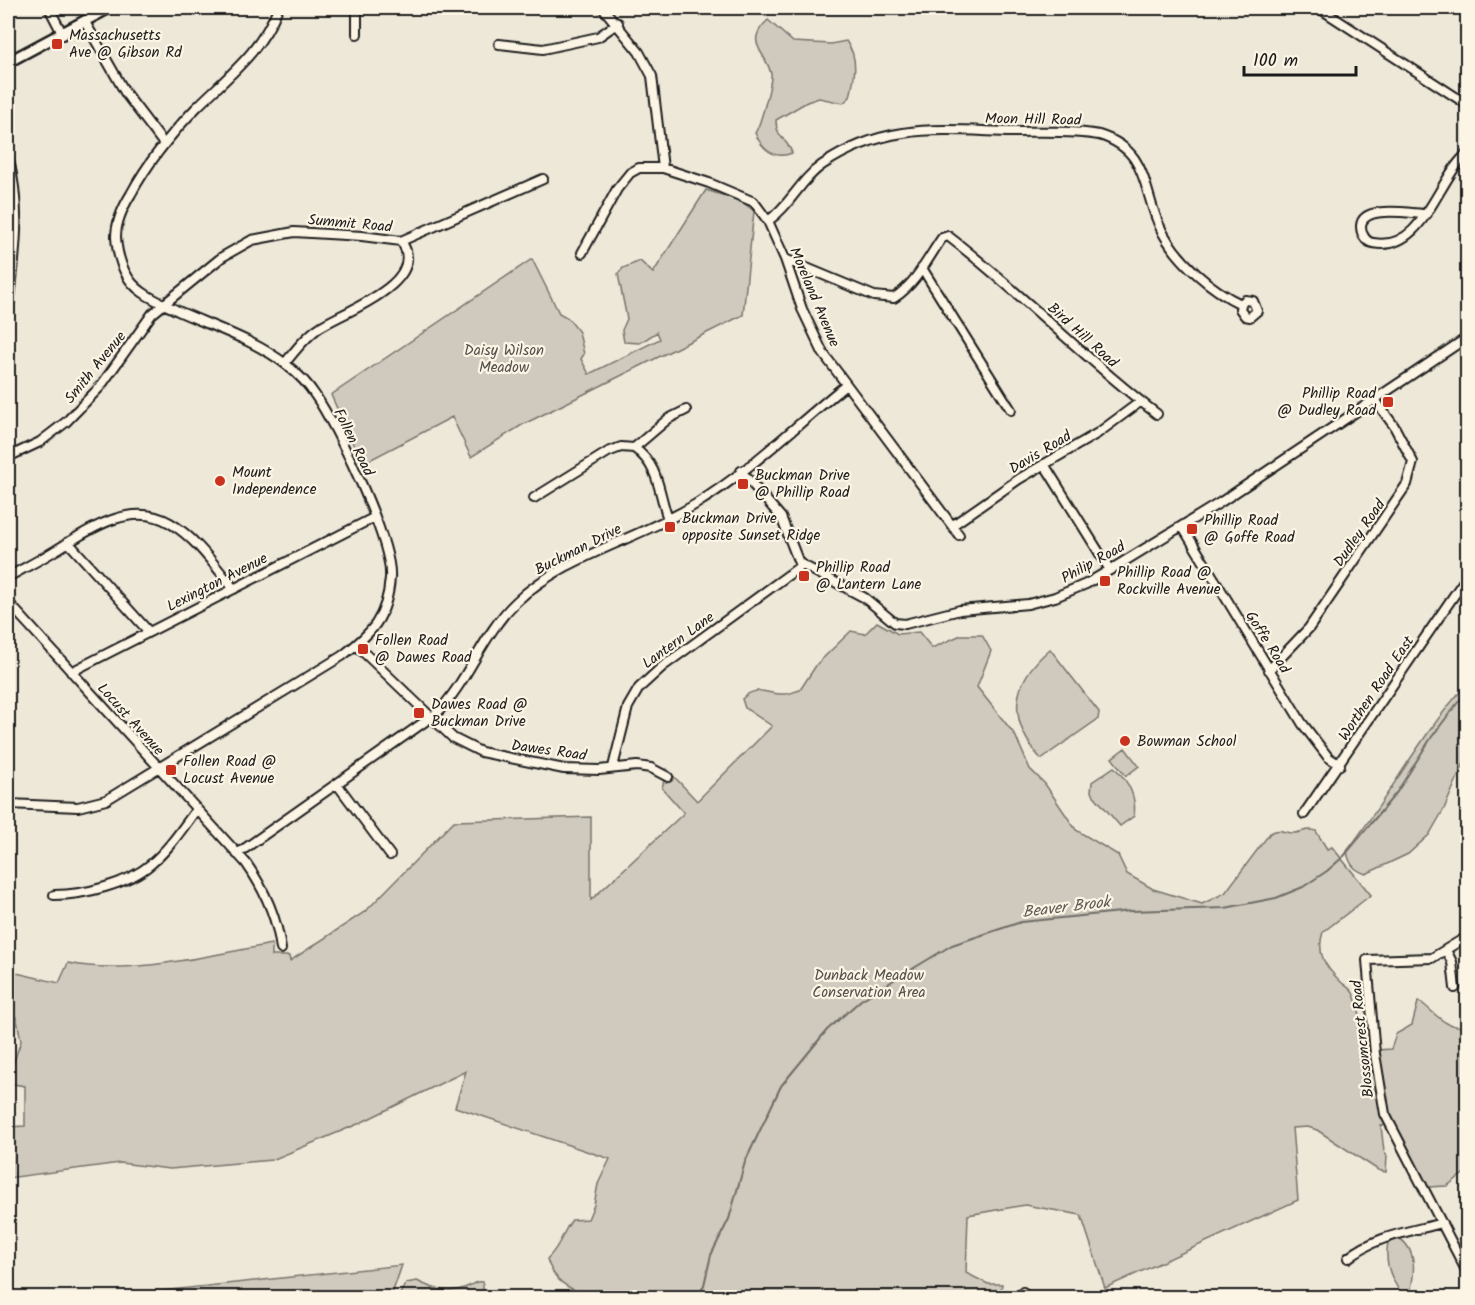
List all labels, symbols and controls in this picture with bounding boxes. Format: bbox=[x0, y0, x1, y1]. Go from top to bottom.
place label: Massachusetts Ave @ Gibson Rd bbox=[69, 24, 182, 65]
marker: Massachusetts Ave @ Gibson Rd bbox=[50, 37, 64, 51]
scale bar bbox=[1244, 39, 1356, 77]
text: 100 m bbox=[1253, 47, 1298, 76]
street label: Moon Hill Road bbox=[985, 107, 1082, 133]
street label: Summit Road bbox=[307, 208, 394, 240]
street label: Moreland Avenue bbox=[782, 244, 846, 351]
street label: Bird Hill Road bbox=[1041, 297, 1124, 375]
street label: Smith Avenue bbox=[59, 326, 133, 409]
park label: Daisy Wilson Meadow bbox=[464, 339, 544, 380]
place label: Phillip Road @ Dudley Road bbox=[1278, 382, 1377, 423]
marker: Phillip Road @ Dudley Road bbox=[1381, 395, 1395, 409]
street label: Follen Road bbox=[326, 404, 380, 481]
street label: Davis Road bbox=[1005, 425, 1077, 481]
place label: Mount Independence bbox=[232, 461, 317, 502]
place label: Buckman Drive @ Phillip Road bbox=[755, 464, 850, 505]
marker: Mount Independence bbox=[213, 474, 227, 488]
marker: Buckman Drive @ Phillip Road bbox=[736, 477, 750, 491]
street label: Dudley Road bbox=[1328, 494, 1392, 572]
place label: Buckman Drive opposite Sunset Ridge bbox=[682, 507, 821, 548]
place label: Phillip Road @ Goffe Road bbox=[1204, 509, 1295, 550]
street label: Buckman Drive bbox=[531, 518, 626, 582]
marker: Buckman Drive opposite Sunset Ridge bbox=[663, 520, 677, 534]
marker: Phillip Road @ Goffe Road bbox=[1185, 522, 1199, 536]
street label: Philip Road bbox=[1057, 535, 1130, 590]
street label: Lexington Avenue bbox=[163, 547, 272, 619]
place label: Phillip Road @ Lantern Lane bbox=[816, 556, 921, 597]
place label: Phillip Road @ Rockville Avenue bbox=[1117, 561, 1221, 602]
marker: Phillip Road @ Lantern Lane bbox=[797, 569, 811, 583]
marker: Phillip Road @ Rockville Avenue bbox=[1098, 574, 1112, 588]
street label: Lantern Lane bbox=[637, 606, 720, 675]
street label: Goffe Road bbox=[1238, 606, 1296, 679]
place label: Follen Road @ Dawes Road bbox=[375, 629, 472, 670]
street label: Worthen Road East bbox=[1333, 631, 1421, 746]
marker: Follen Road @ Dawes Road bbox=[356, 642, 370, 656]
street label: Locust Avenue bbox=[91, 678, 170, 762]
place label: Dawes Road @ Buckman Drive bbox=[431, 693, 528, 734]
marker: Dawes Road @ Buckman Drive bbox=[412, 706, 426, 720]
place label: Bowman School bbox=[1137, 730, 1237, 754]
street label: Dawes Road bbox=[510, 734, 589, 768]
marker: Bowman School bbox=[1118, 734, 1132, 748]
place label: Follen Road @ Locust Avenue bbox=[183, 750, 276, 791]
marker: Follen Road @ Locust Avenue bbox=[164, 763, 178, 777]
water label: Beaver Brook bbox=[1021, 889, 1114, 925]
park label: Dunback Meadow Conservation Area bbox=[812, 964, 926, 1005]
street label: Blossomcrest Road bbox=[1345, 978, 1381, 1099]

